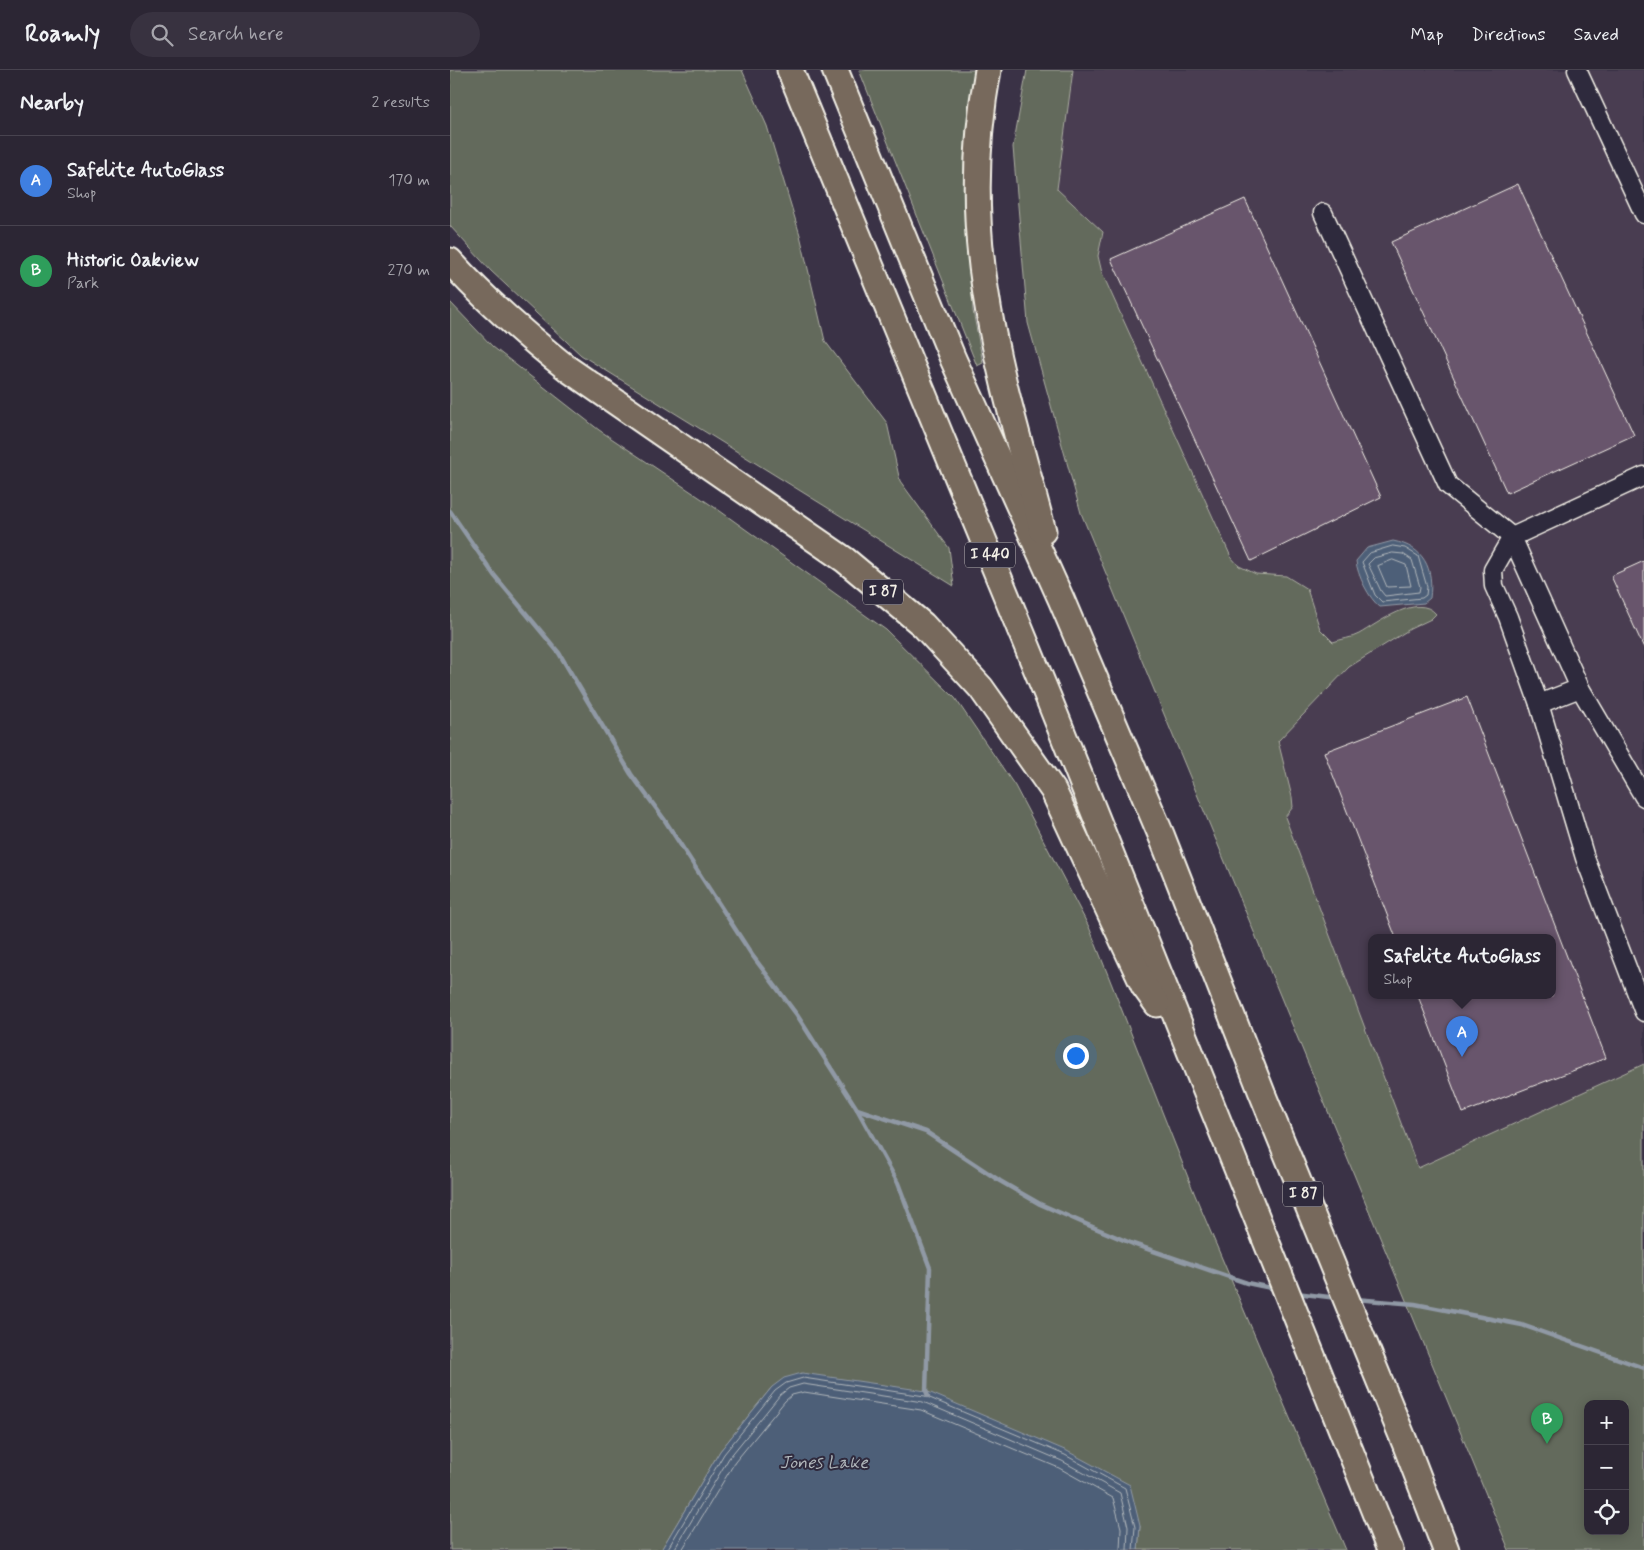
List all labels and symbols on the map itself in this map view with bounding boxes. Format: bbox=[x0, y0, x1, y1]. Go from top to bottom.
road number: I 440 bbox=[965, 542, 1015, 568]
road number: I 87 bbox=[863, 580, 903, 604]
pin: A bbox=[1446, 1016, 1478, 1057]
your location bbox=[1063, 1043, 1089, 1069]
road number: I 87 bbox=[1283, 1182, 1323, 1206]
pin: B bbox=[1531, 1403, 1563, 1444]
water label: Jones Lake bbox=[780, 1451, 869, 1475]

